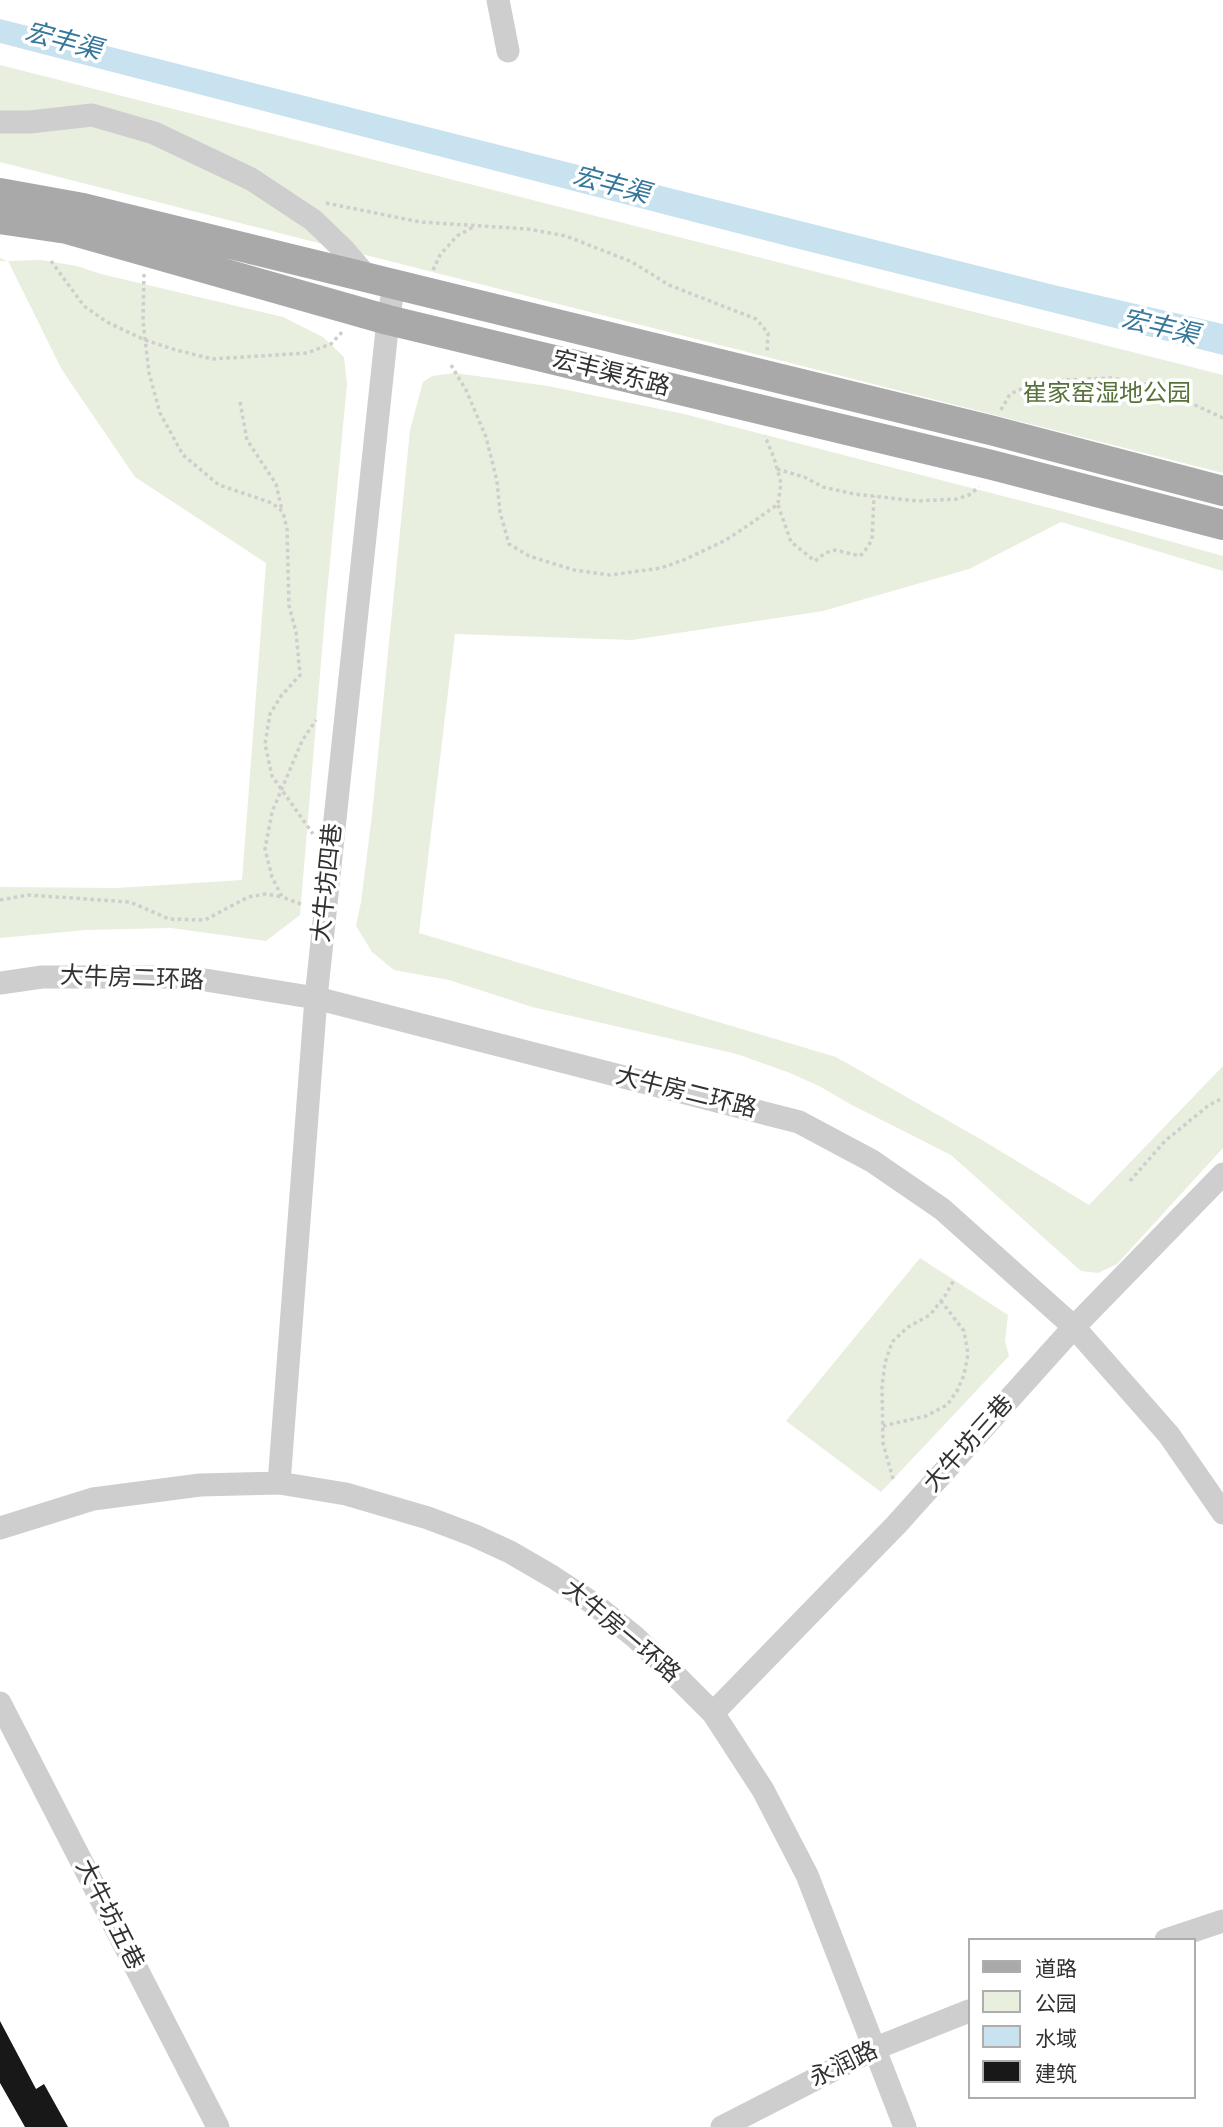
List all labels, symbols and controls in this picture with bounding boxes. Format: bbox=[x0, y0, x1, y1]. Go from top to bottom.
water label: 宏丰渠 bbox=[21, 17, 105, 67]
water label: 宏丰渠 bbox=[569, 161, 653, 211]
water label: 宏丰渠 bbox=[1118, 304, 1202, 352]
street label: 宏丰渠东路 bbox=[549, 346, 673, 402]
park label: 崔家窑湿地公园 bbox=[1023, 380, 1191, 408]
street label: 大牛坊四巷 bbox=[307, 822, 349, 944]
street label: 大牛房二环路 bbox=[60, 962, 204, 996]
street label: 大牛房二环路 bbox=[613, 1062, 759, 1124]
street label: 大牛坊三巷 bbox=[918, 1390, 1020, 1498]
street label: 大牛房一环路 bbox=[557, 1575, 685, 1689]
street label: 大牛坊五巷 bbox=[69, 1855, 149, 1975]
legend bbox=[968, 1938, 1195, 2099]
text: 道路 bbox=[1035, 1957, 1077, 1980]
text: 公园 bbox=[1035, 1992, 1077, 2015]
text: 水域 bbox=[1035, 2027, 1077, 2050]
street label: 永润路 bbox=[805, 2036, 883, 2094]
text: 建筑 bbox=[1035, 2062, 1077, 2085]

